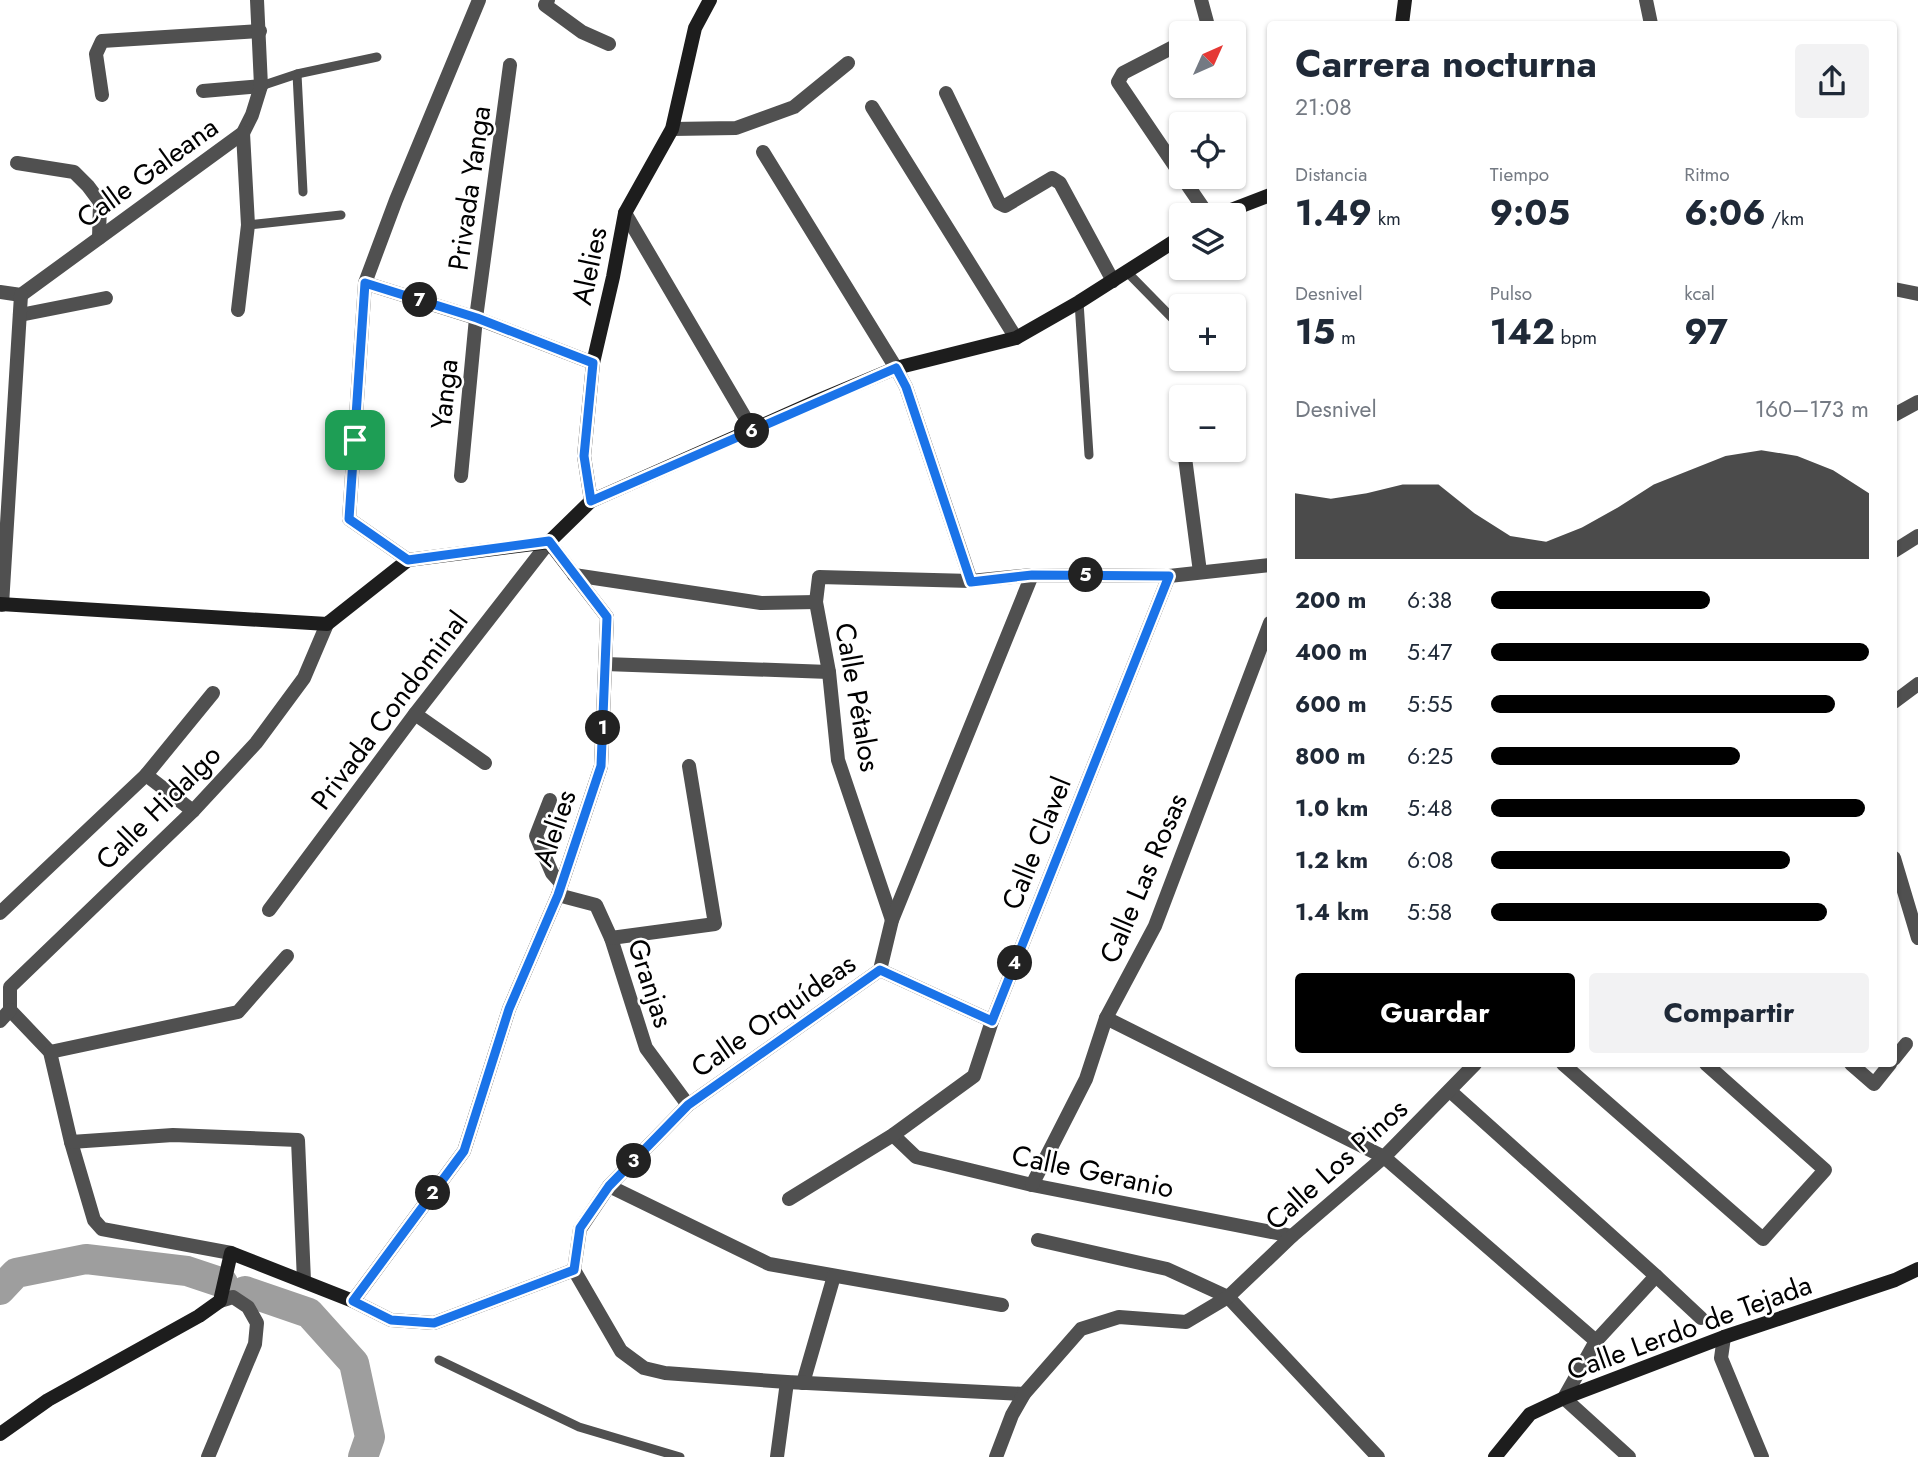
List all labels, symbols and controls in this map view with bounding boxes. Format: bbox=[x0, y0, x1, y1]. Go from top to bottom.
north arrow bbox=[1169, 21, 1246, 98]
map controls bbox=[1169, 21, 1246, 462]
text: Carrera nocturna bbox=[1295, 36, 1597, 91]
button: share bbox=[1795, 44, 1869, 118]
text: 21:08 bbox=[1295, 90, 1352, 124]
street label: Privada Yanga bbox=[438, 103, 501, 273]
street label: Calle Galeana bbox=[68, 107, 226, 238]
button: locate bbox=[1169, 112, 1246, 189]
text: Distancia bbox=[1295, 161, 1367, 188]
text: Tiempo bbox=[1490, 161, 1549, 188]
text: Ritmo bbox=[1684, 161, 1730, 188]
text: 1.49 bbox=[1295, 188, 1372, 238]
text: 9:05 bbox=[1490, 188, 1570, 238]
text: 6:06 bbox=[1684, 188, 1766, 238]
button: layers bbox=[1169, 203, 1246, 280]
text: km bbox=[1372, 205, 1401, 232]
text: /km bbox=[1766, 205, 1804, 232]
street label: Alelies bbox=[561, 223, 618, 309]
text: Desnivel bbox=[1295, 280, 1363, 307]
text: Pulso bbox=[1490, 280, 1532, 307]
text: kcal bbox=[1684, 280, 1715, 307]
pin: 7 bbox=[402, 282, 438, 318]
text: 7 bbox=[414, 286, 425, 313]
button: + bbox=[1169, 294, 1246, 371]
text: 15 bbox=[1295, 307, 1335, 357]
text: 142 bbox=[1490, 307, 1555, 357]
text: 97 bbox=[1684, 307, 1728, 357]
text: m bbox=[1335, 324, 1356, 351]
text: bpm bbox=[1555, 324, 1597, 351]
street label: Yanga bbox=[420, 357, 469, 431]
button: − bbox=[1169, 385, 1246, 462]
text: Desnivel bbox=[1295, 392, 1377, 426]
text: 160–173 m bbox=[1755, 392, 1869, 426]
pin bbox=[325, 410, 385, 470]
pin: 6 bbox=[734, 414, 770, 448]
text: 6 bbox=[745, 417, 758, 444]
icon: arrive bbox=[336, 421, 374, 459]
pin: 5 bbox=[1068, 558, 1104, 592]
text: 5 bbox=[1079, 561, 1092, 588]
text: 200 m bbox=[1295, 583, 1366, 617]
text: 6:38 bbox=[1407, 583, 1452, 617]
street label: Privada Condominal bbox=[301, 602, 478, 818]
street label: Calle Pétalos bbox=[824, 619, 891, 775]
text: 400 m bbox=[1295, 635, 1367, 669]
text: 5:47 bbox=[1407, 635, 1452, 669]
text: 600 m bbox=[1295, 687, 1367, 721]
text: 5:55 bbox=[1407, 687, 1453, 721]
pin: 1 bbox=[586, 710, 620, 746]
text: 1 bbox=[598, 714, 607, 741]
street label: Calle Hidalgo bbox=[86, 735, 230, 879]
text: 800 m bbox=[1295, 739, 1366, 773]
text: 6:25 bbox=[1407, 739, 1453, 773]
street label: Calle Clavel bbox=[991, 771, 1082, 916]
street label: Alelies bbox=[522, 784, 587, 872]
street label: Calle Las Rosas bbox=[1089, 787, 1198, 970]
text: 1.0 km bbox=[1295, 791, 1368, 825]
text: 5:48 bbox=[1407, 791, 1453, 825]
text: 1.2 km bbox=[1295, 843, 1368, 877]
text: 6:08 bbox=[1407, 843, 1454, 877]
text: 1.4 km bbox=[1295, 895, 1369, 929]
text: 5:58 bbox=[1407, 895, 1452, 929]
street label: Granjas bbox=[617, 933, 684, 1033]
street label: Calle Orquídeas bbox=[683, 943, 864, 1087]
pin: 4 bbox=[998, 946, 1032, 981]
text: 4 bbox=[1008, 949, 1021, 976]
button: Guardar bbox=[1295, 973, 1575, 1053]
button: Compartir bbox=[1589, 973, 1869, 1053]
street label: Calle Los Pinos bbox=[1256, 1089, 1417, 1240]
street label: Calle Geranio bbox=[1008, 1134, 1178, 1209]
pin: 3 bbox=[616, 1144, 652, 1178]
text: 3 bbox=[628, 1147, 639, 1174]
pin: 2 bbox=[416, 1176, 450, 1210]
text: 2 bbox=[426, 1179, 439, 1206]
street label: Calle Lerdo de Tejada bbox=[1561, 1264, 1817, 1391]

